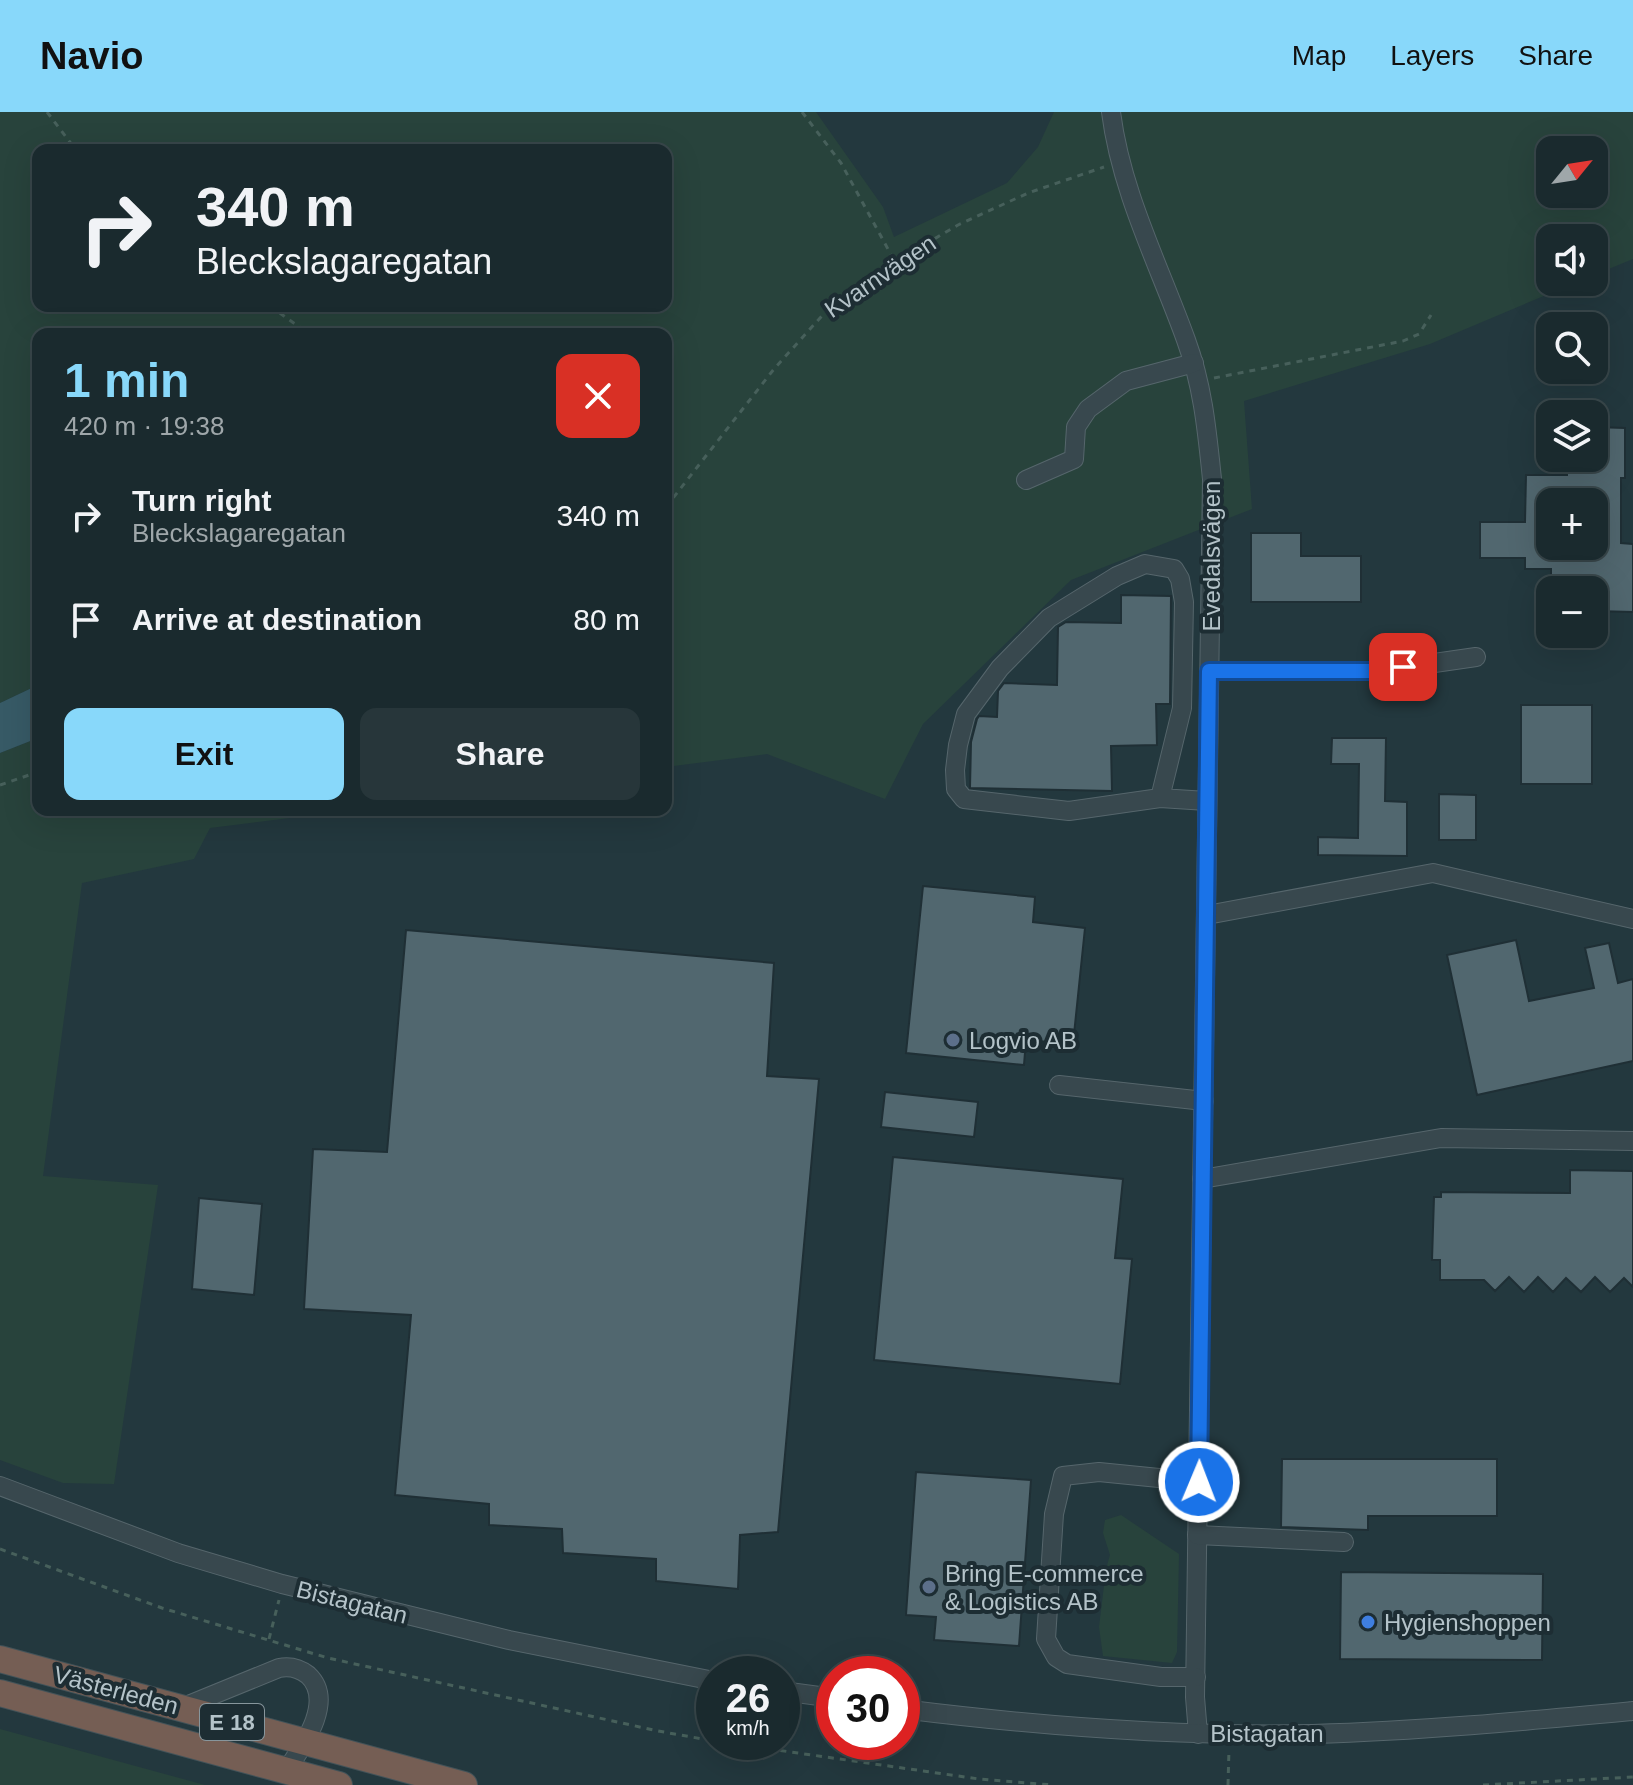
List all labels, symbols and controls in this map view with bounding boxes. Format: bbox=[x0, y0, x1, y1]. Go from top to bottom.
text: Navio bbox=[40, 35, 143, 77]
text: Map bbox=[1292, 40, 1346, 71]
text: Layers bbox=[1390, 40, 1474, 71]
text: Share bbox=[1518, 40, 1593, 71]
north arrow bbox=[1536, 136, 1608, 208]
map controls bbox=[1536, 136, 1608, 648]
text: 340 m bbox=[196, 175, 355, 238]
icon: right bbox=[64, 176, 168, 280]
button: sound bbox=[1536, 224, 1608, 296]
street label: Kvarnvägen bbox=[819, 229, 941, 323]
text: Bleckslagaregatan bbox=[196, 241, 492, 282]
button: search bbox=[1536, 312, 1608, 384]
text: 1 min bbox=[64, 354, 189, 407]
button: close bbox=[556, 354, 640, 438]
button: layers bbox=[1536, 400, 1608, 472]
text: 420 m · 19:38 bbox=[64, 411, 224, 441]
street label: Evedalsvägen bbox=[1198, 481, 1225, 631]
text: Turn right bbox=[132, 484, 271, 517]
button: + bbox=[1536, 488, 1608, 560]
icon: right bbox=[64, 494, 108, 538]
text: 340 m bbox=[557, 499, 640, 532]
text: Bleckslagaregatan bbox=[132, 518, 346, 548]
button: − bbox=[1536, 576, 1608, 648]
icon: arrive bbox=[64, 598, 108, 642]
text: Arrive at destination bbox=[132, 603, 422, 636]
text: 80 m bbox=[573, 603, 640, 636]
pin bbox=[1369, 633, 1437, 701]
icon: arrive bbox=[1381, 645, 1425, 689]
button: Exit bbox=[64, 708, 344, 800]
button: Share bbox=[360, 708, 640, 800]
place label: Logvio AB bbox=[969, 1027, 1077, 1054]
marker: Logvio AB bbox=[944, 1031, 962, 1049]
position arrow bbox=[1157, 1440, 1241, 1524]
place label: Bring E-commerce & Logistics AB bbox=[945, 1560, 1144, 1615]
street label: Bistagatan bbox=[294, 1575, 410, 1629]
marker: Bring E-commerce & Logistics AB bbox=[920, 1578, 938, 1596]
place label: Hygienshoppen bbox=[1384, 1609, 1551, 1636]
marker: Hygienshoppen bbox=[1359, 1613, 1377, 1631]
speed limit sign: 30 bbox=[816, 1656, 920, 1760]
street label: Västerleden bbox=[51, 1660, 181, 1720]
text: 26 bbox=[726, 1676, 770, 1720]
road number: E 18 bbox=[200, 1704, 264, 1740]
text: km/h bbox=[726, 1717, 770, 1739]
street label: Bistagatan bbox=[1210, 1720, 1324, 1747]

